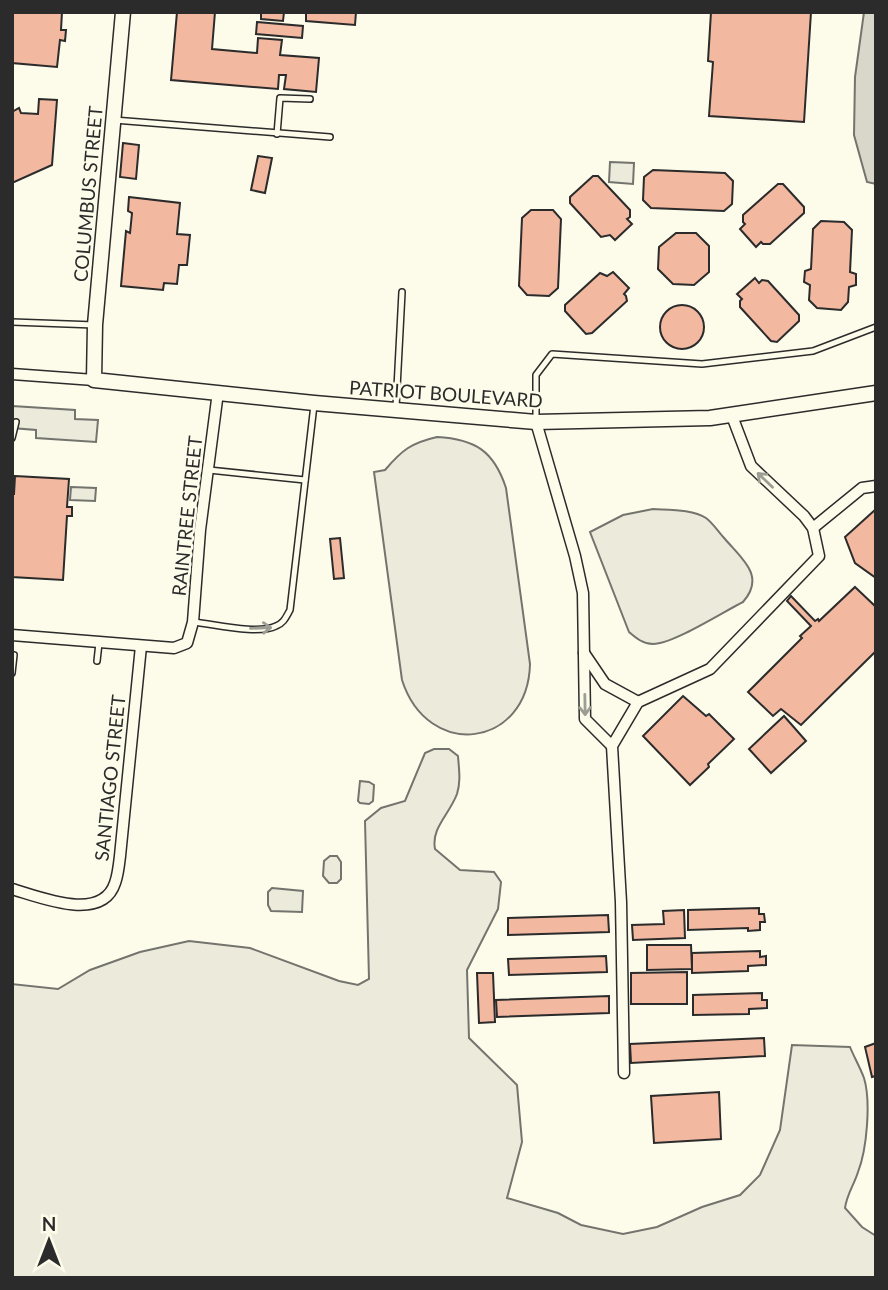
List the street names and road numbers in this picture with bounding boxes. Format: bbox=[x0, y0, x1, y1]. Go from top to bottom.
street label: COLUMBUS STREET bbox=[68, 105, 107, 283]
street label: PATRIOT BOULEVARD bbox=[349, 375, 543, 412]
street label: RAINTREE STREET bbox=[167, 435, 206, 597]
street label: SANTIAGO STREET bbox=[89, 694, 130, 862]

